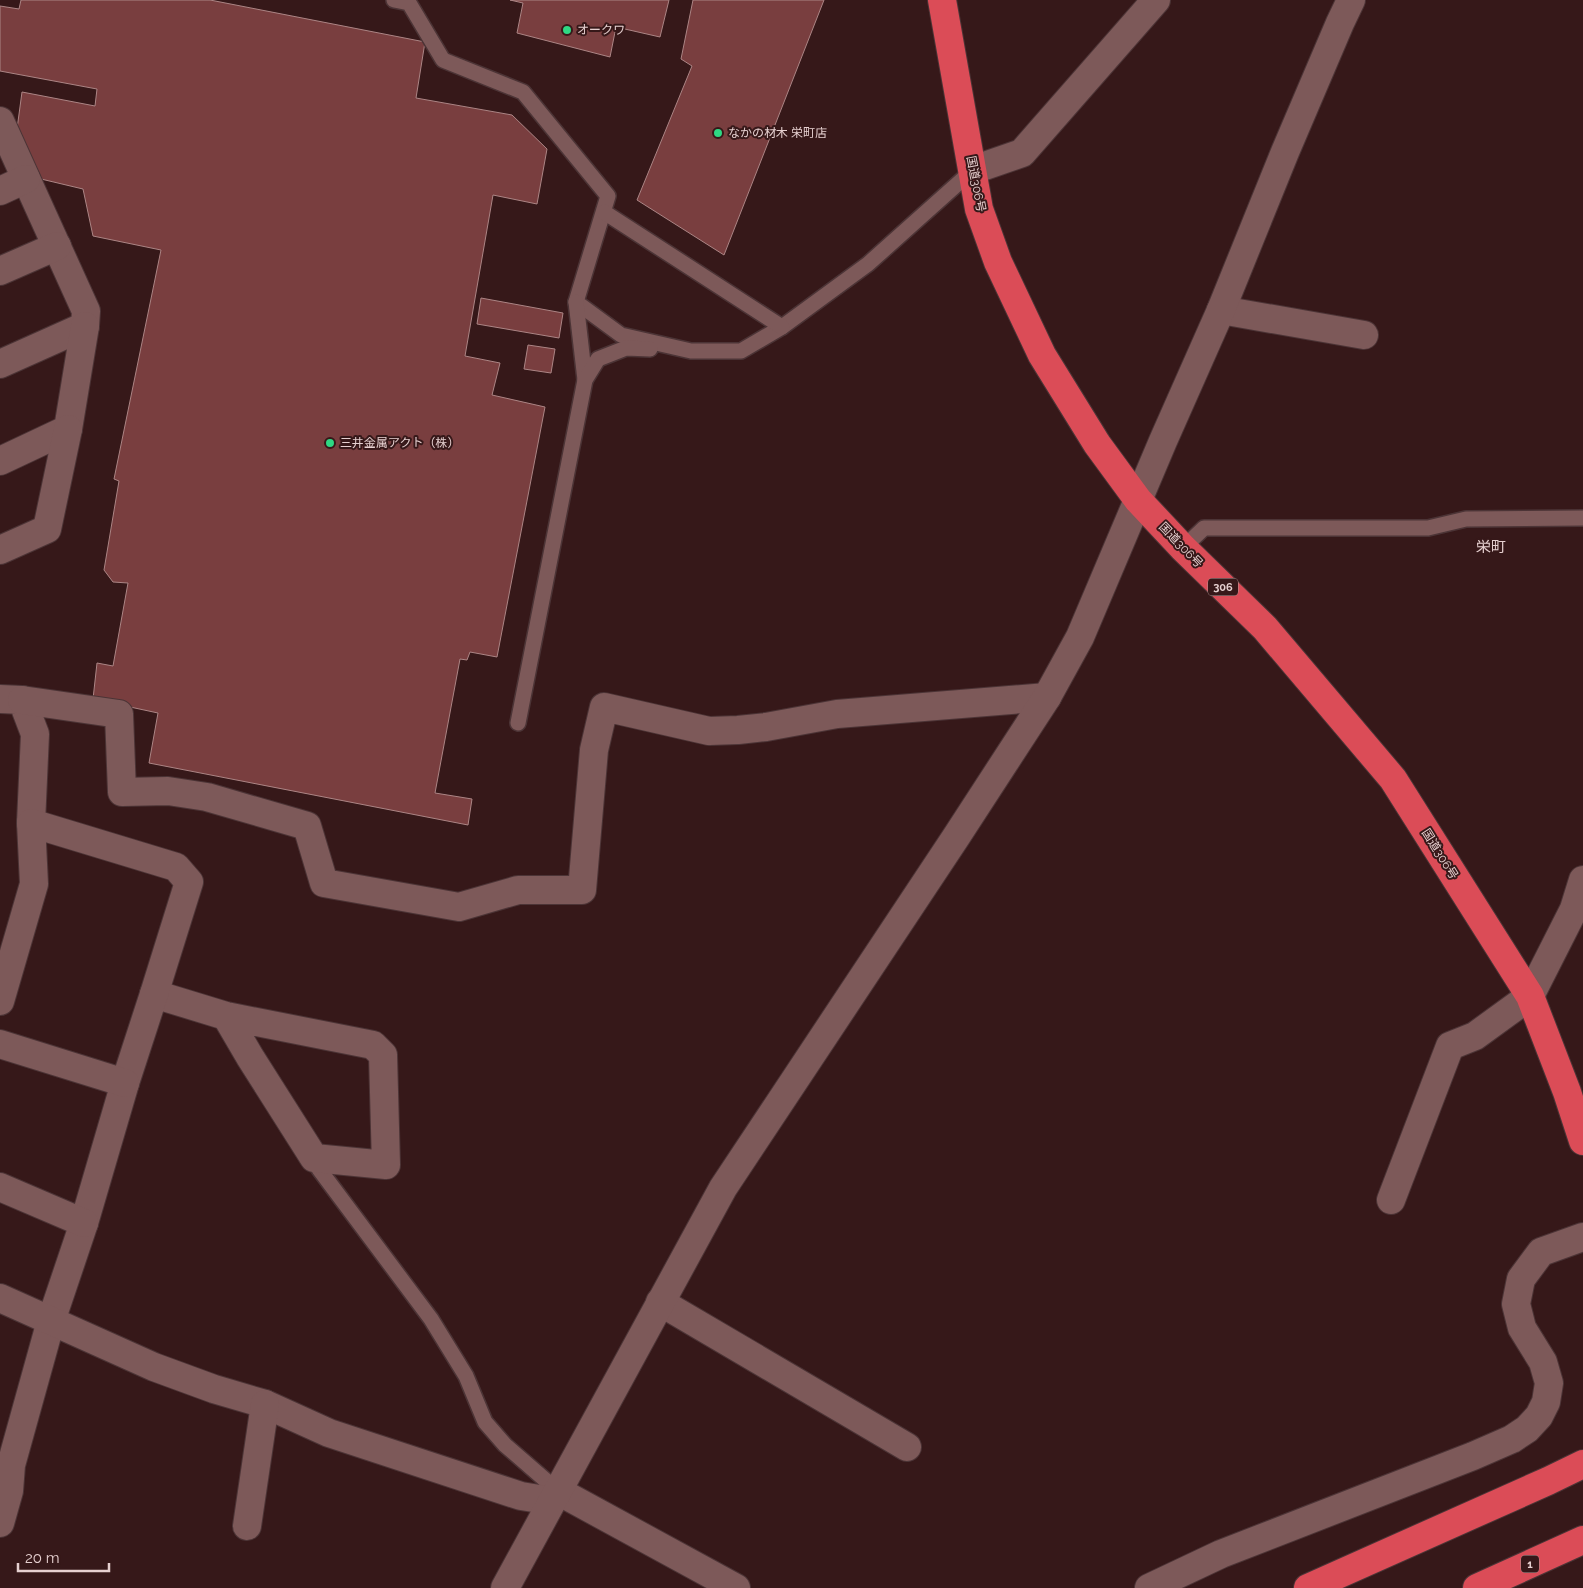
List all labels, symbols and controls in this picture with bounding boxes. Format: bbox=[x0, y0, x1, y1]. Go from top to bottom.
place label: オークワ bbox=[577, 23, 625, 37]
marker: オークワ bbox=[561, 24, 573, 36]
place label: なかの材木 栄町店 bbox=[728, 126, 827, 140]
marker: なかの材木 栄町店 bbox=[712, 127, 724, 139]
street label: 国道306号 bbox=[964, 155, 988, 213]
place label: 三井金属アクト（株） bbox=[340, 436, 459, 450]
marker: 三井金属アクト（株） bbox=[324, 437, 336, 449]
street label: 国道306号 bbox=[1156, 520, 1206, 570]
district label: 栄町 bbox=[1476, 538, 1506, 556]
road number: 306 bbox=[1208, 578, 1238, 596]
street label: 国道306号 bbox=[1419, 826, 1461, 882]
scale bar bbox=[18, 1540, 109, 1572]
text: 20 m bbox=[25, 1549, 60, 1567]
road number: 1 bbox=[1521, 1556, 1539, 1572]

